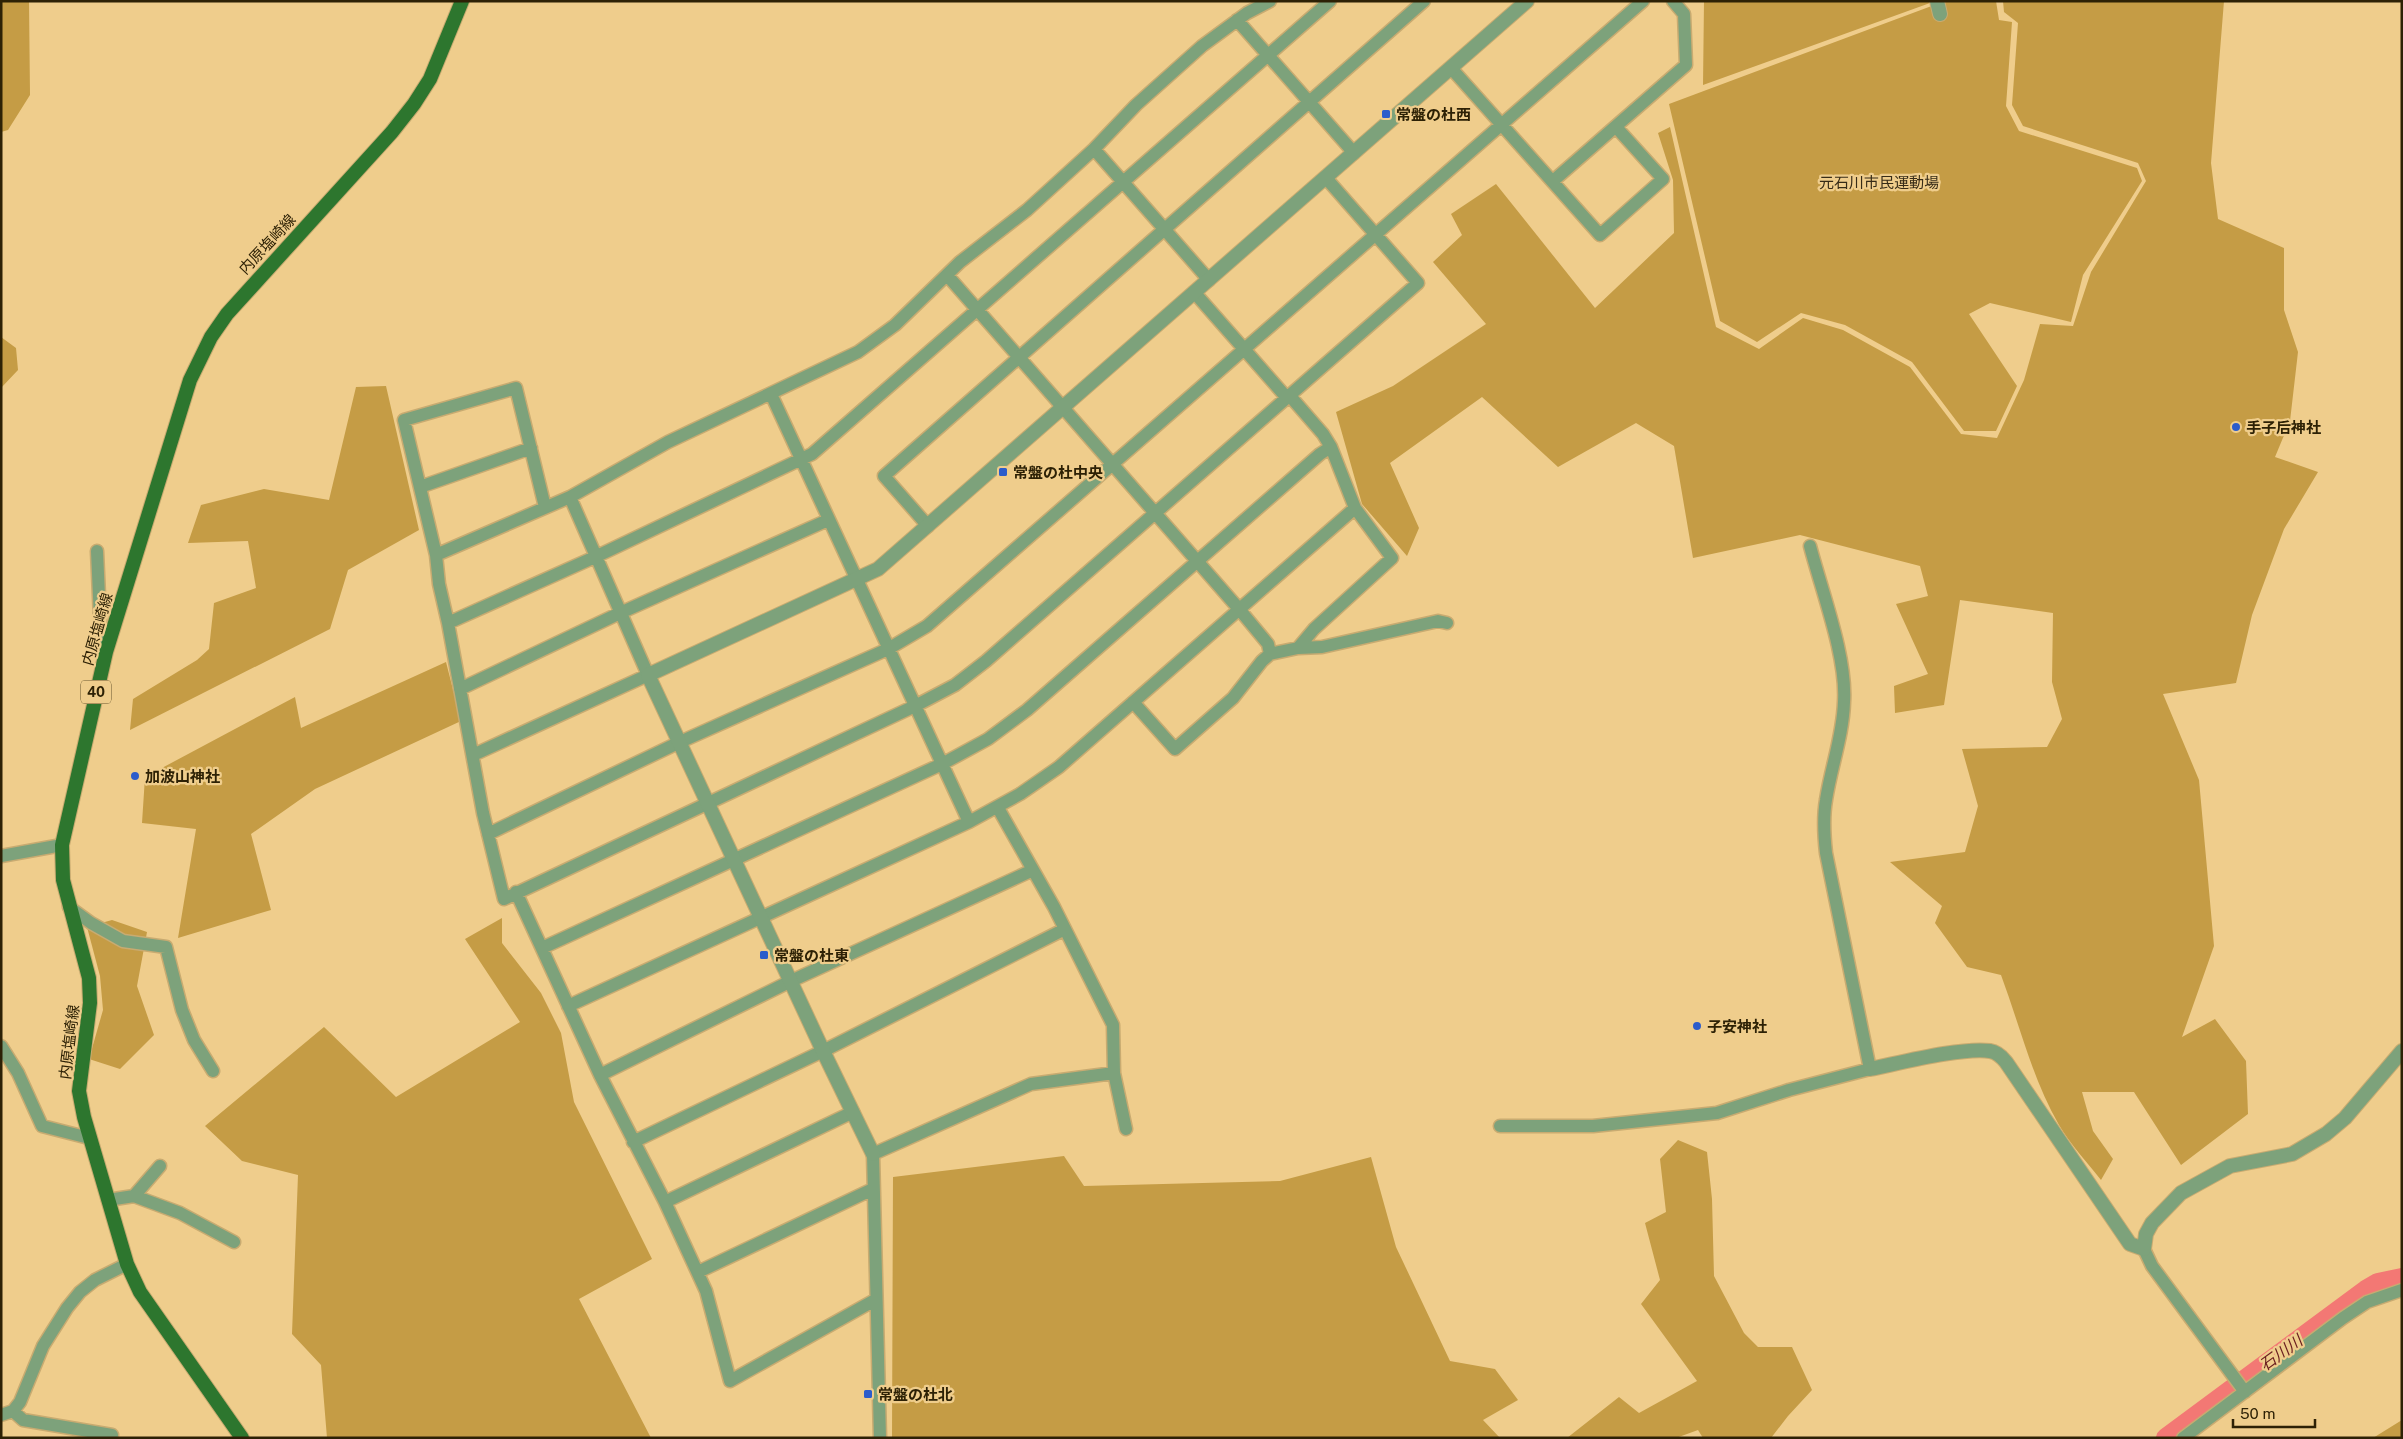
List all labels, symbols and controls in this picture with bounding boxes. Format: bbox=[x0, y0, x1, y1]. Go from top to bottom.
place label: 常盤の杜西 bbox=[1396, 106, 1471, 123]
marker: 常盤の杜西 bbox=[1380, 108, 1392, 120]
park label: 元石川市民運動場 bbox=[1819, 174, 1939, 191]
street label: 内原塩崎線 bbox=[235, 211, 299, 277]
place label: 手子后神社 bbox=[2246, 419, 2321, 436]
marker: 手子后神社 bbox=[2230, 421, 2242, 433]
place label: 常盤の杜中央 bbox=[1013, 464, 1103, 481]
marker: 常盤の杜中央 bbox=[997, 466, 1009, 478]
street label: 内原塩崎線 bbox=[78, 591, 116, 667]
road number: 40 bbox=[81, 680, 111, 704]
place label: 加波山神社 bbox=[145, 768, 220, 785]
marker: 加波山神社 bbox=[129, 770, 141, 782]
place label: 常盤の杜東 bbox=[774, 947, 849, 964]
marker: 常盤の杜東 bbox=[758, 949, 770, 961]
street label: 内原塩崎線 bbox=[56, 1004, 82, 1080]
place label: 子安神社 bbox=[1707, 1018, 1767, 1035]
marker: 子安神社 bbox=[1691, 1020, 1703, 1032]
water label: 石川川 bbox=[2256, 1330, 2308, 1375]
place label: 常盤の杜北 bbox=[878, 1386, 953, 1403]
marker: 常盤の杜北 bbox=[862, 1388, 874, 1400]
scale bar bbox=[2233, 1396, 2316, 1428]
text: 50 m bbox=[2240, 1405, 2275, 1422]

